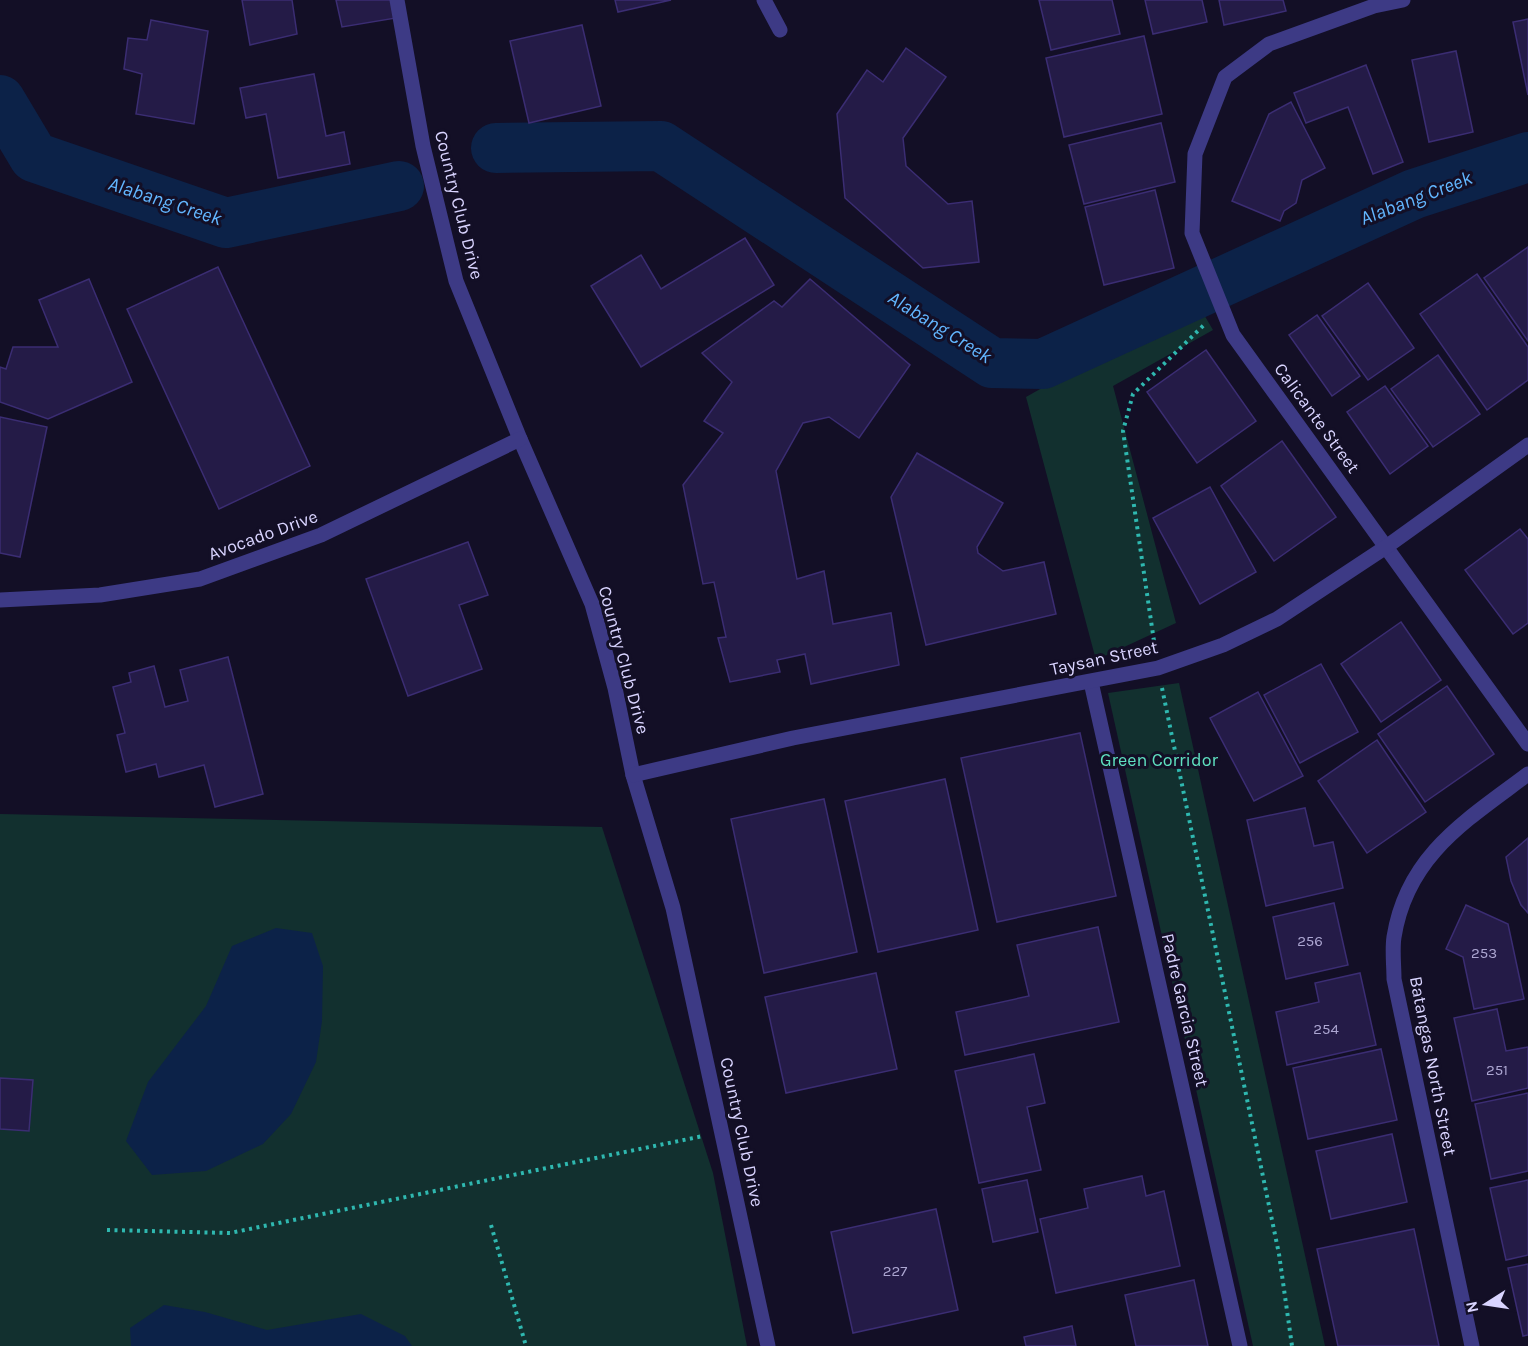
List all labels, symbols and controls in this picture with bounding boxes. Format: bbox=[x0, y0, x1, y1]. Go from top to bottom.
street label: Country Club Drive bbox=[430, 128, 488, 282]
water label: Alabang Creek bbox=[1357, 166, 1476, 230]
water label: Alabang Creek bbox=[105, 172, 225, 230]
water label: Alabang Creek bbox=[884, 286, 997, 368]
street label: Calicante Street bbox=[1270, 358, 1365, 478]
street label: Avocado Drive bbox=[205, 505, 321, 565]
street label: Country Club Drive bbox=[594, 583, 654, 737]
street label: Taysan Street bbox=[1048, 636, 1160, 680]
park label: Green Corridor bbox=[1100, 749, 1218, 771]
street label: Padre Garcia Street bbox=[1157, 931, 1213, 1089]
house number: 256 bbox=[1297, 932, 1323, 950]
house number: 253 bbox=[1471, 944, 1497, 962]
street label: Batangas North Street bbox=[1405, 974, 1461, 1158]
house number: 254 bbox=[1313, 1020, 1339, 1038]
street label: Country Club Drive bbox=[715, 1055, 769, 1209]
house number: 251 bbox=[1486, 1061, 1508, 1079]
house number: 227 bbox=[883, 1262, 907, 1280]
north arrow bbox=[1456, 1274, 1516, 1334]
text: N bbox=[1461, 1299, 1482, 1315]

